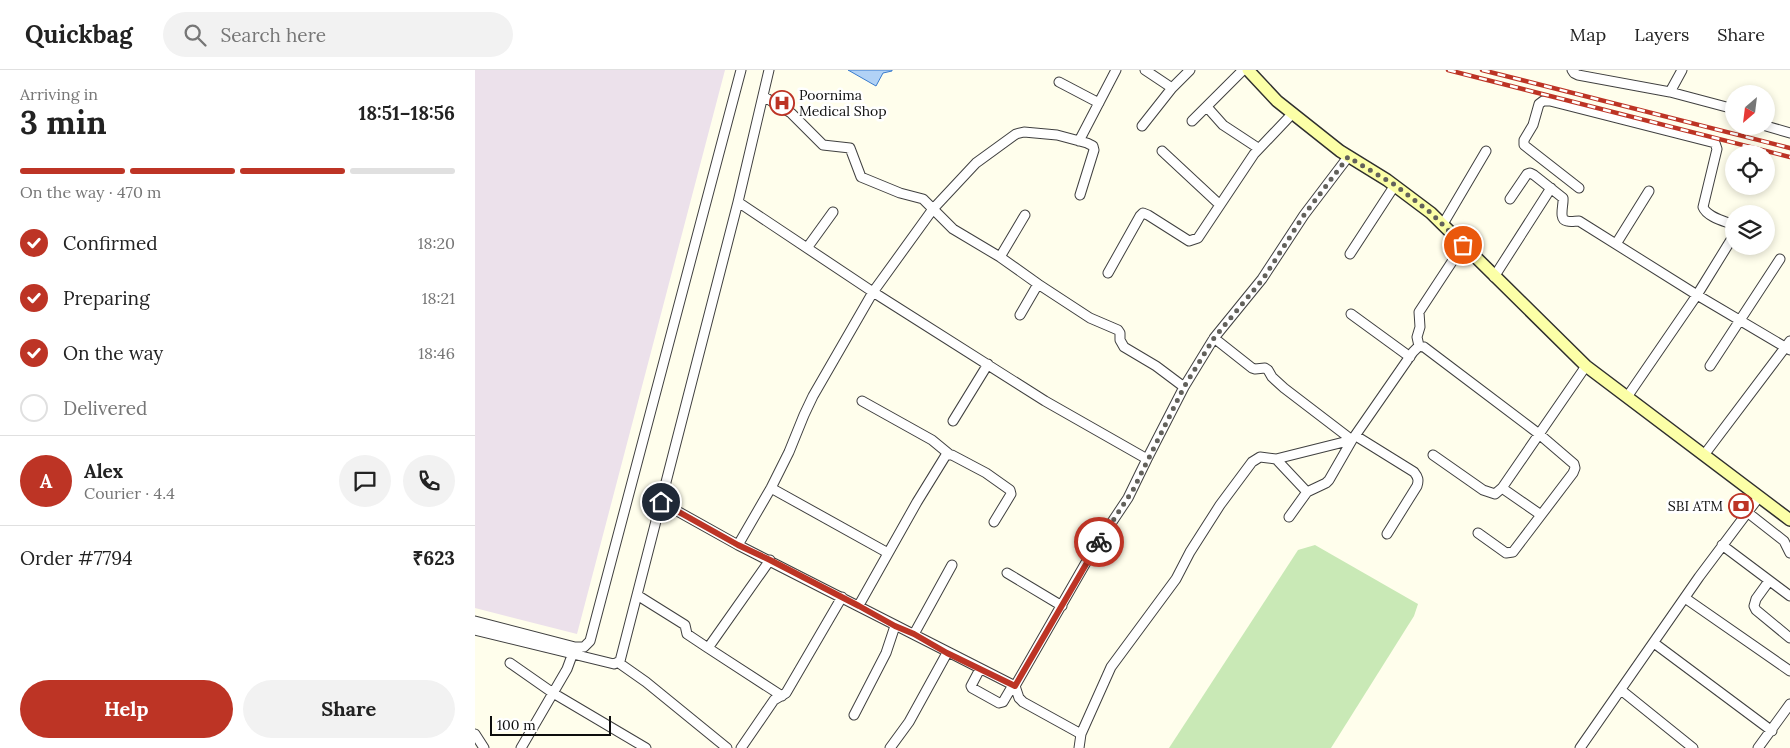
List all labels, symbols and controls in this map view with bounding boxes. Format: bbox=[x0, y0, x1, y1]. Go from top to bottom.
search box bbox=[163, 12, 513, 57]
text: Quickbag bbox=[25, 19, 133, 50]
icon: search bbox=[181, 21, 209, 49]
text: Search here bbox=[221, 23, 326, 47]
text: Map bbox=[1570, 23, 1606, 46]
text: Layers bbox=[1634, 23, 1689, 46]
text: Share bbox=[1717, 23, 1765, 46]
text: Arriving in bbox=[20, 84, 98, 104]
north arrow bbox=[1725, 85, 1775, 135]
map controls bbox=[1725, 85, 1775, 255]
place label: Poornima Medical Shop bbox=[799, 86, 887, 120]
hospital icon: Poornima Medical Shop bbox=[769, 90, 795, 116]
text: 18:51–18:56 bbox=[358, 101, 455, 125]
text: 3 min bbox=[20, 102, 107, 143]
button: locate bbox=[1725, 145, 1775, 195]
text: On the way · 470 m bbox=[20, 182, 161, 202]
button: layers bbox=[1725, 205, 1775, 255]
pin bbox=[1442, 224, 1484, 266]
icon: check bbox=[20, 229, 48, 257]
text: Confirmed bbox=[63, 231, 158, 255]
icon: bag bbox=[1449, 231, 1477, 259]
text: 18:20 bbox=[418, 233, 455, 253]
icon: check bbox=[20, 284, 48, 312]
text: Preparing bbox=[63, 286, 150, 310]
text: 18:21 bbox=[422, 288, 455, 308]
icon: check bbox=[20, 339, 48, 367]
text: On the way bbox=[63, 341, 163, 365]
text: 18:46 bbox=[418, 343, 455, 363]
text: Delivered bbox=[63, 396, 147, 420]
button: chat bbox=[339, 455, 391, 507]
button: phone bbox=[403, 455, 455, 507]
text: Alex bbox=[84, 459, 123, 483]
text: A bbox=[40, 469, 52, 493]
pin bbox=[640, 481, 682, 523]
text: Courier · 4.4 bbox=[84, 483, 175, 503]
icon: home bbox=[647, 488, 675, 516]
bank icon: SBI ATM bbox=[1728, 493, 1754, 519]
place label: SBI ATM bbox=[1668, 497, 1723, 515]
courier bbox=[1074, 517, 1124, 567]
icon: bike bbox=[1085, 528, 1113, 556]
text: Order #7794 bbox=[20, 546, 133, 570]
text: ₹623 bbox=[412, 546, 455, 570]
button: Help bbox=[20, 680, 233, 738]
button: Share bbox=[243, 680, 455, 738]
scale bar bbox=[490, 713, 611, 736]
text: 100 m bbox=[497, 716, 536, 734]

